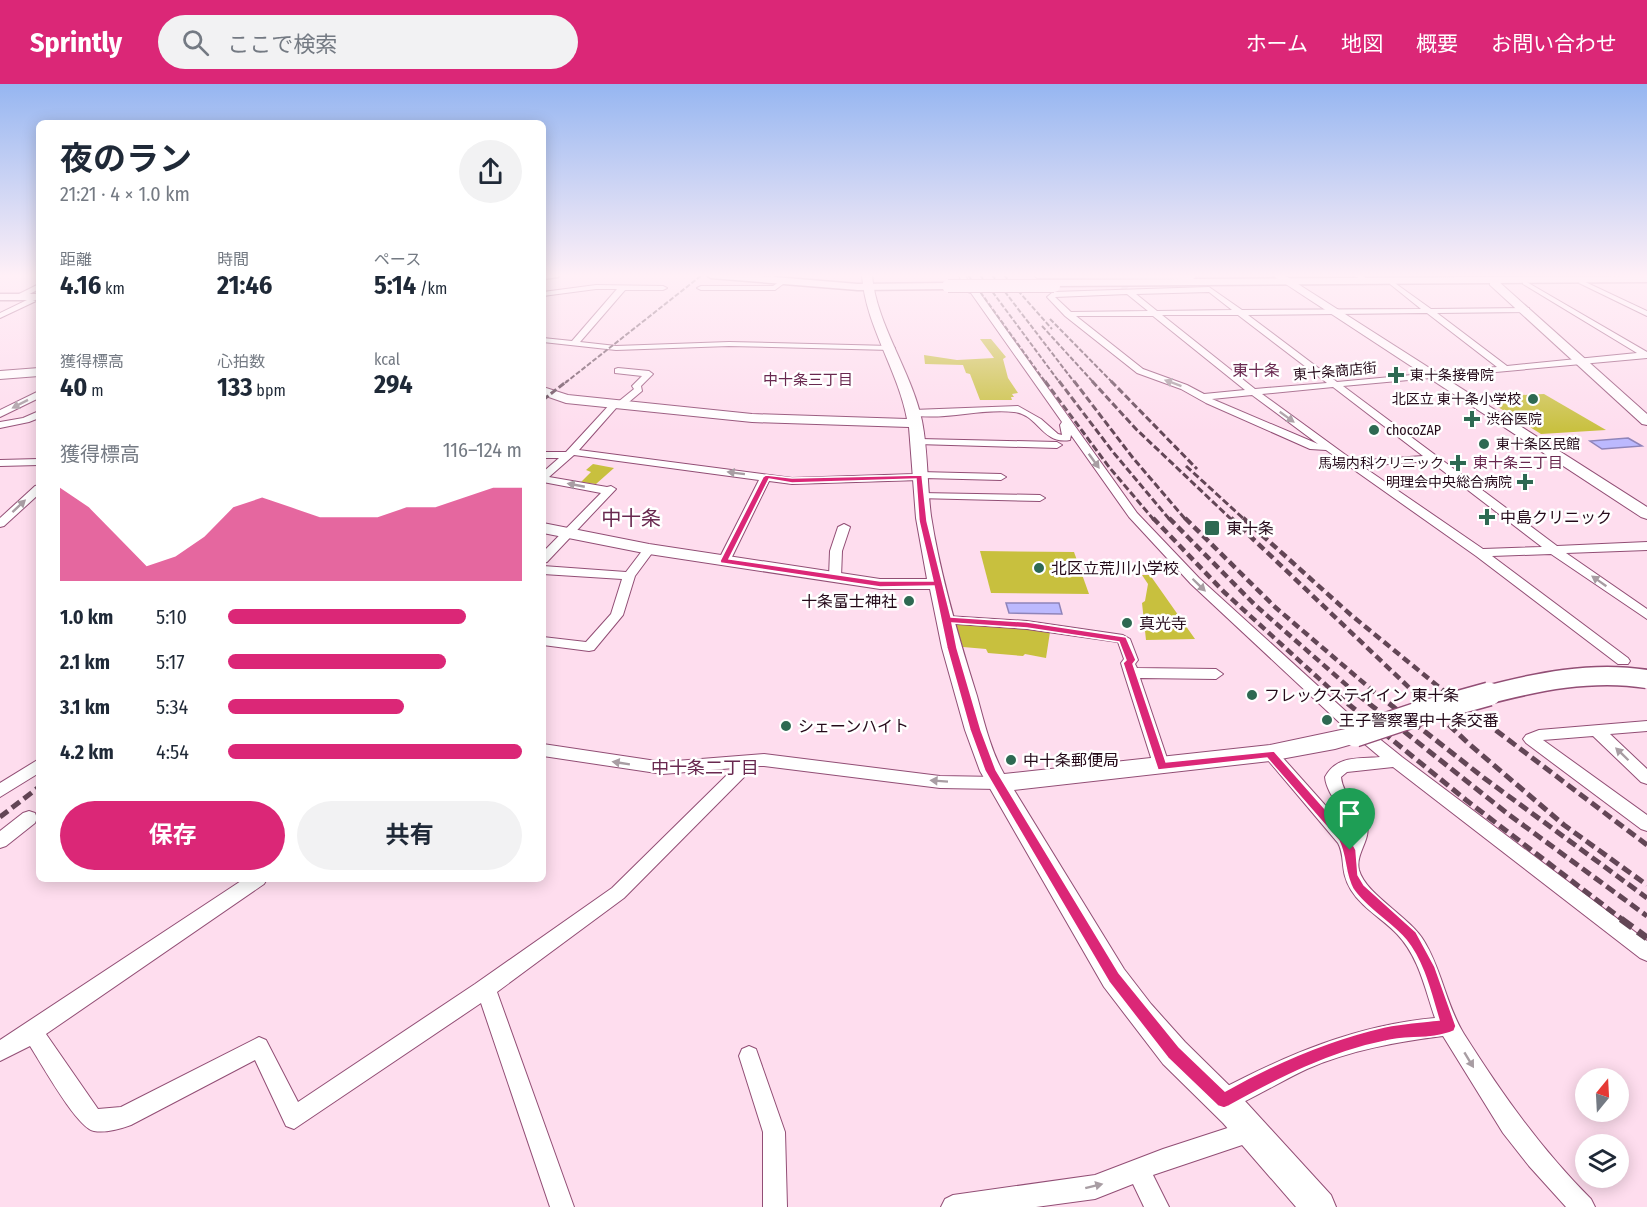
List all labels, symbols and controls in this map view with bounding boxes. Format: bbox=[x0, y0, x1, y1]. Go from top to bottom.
search box bbox=[158, 15, 578, 69]
text: Sprintly bbox=[30, 26, 122, 59]
icon: search bbox=[179, 26, 212, 59]
text: ここで検索 bbox=[227, 31, 337, 58]
text: ホーム bbox=[1246, 31, 1308, 57]
text: 地図 bbox=[1341, 31, 1383, 57]
text: 概要 bbox=[1416, 31, 1458, 57]
text: お問い合わせ bbox=[1491, 31, 1617, 57]
text: 夜のラン bbox=[60, 139, 192, 179]
button: share bbox=[459, 140, 522, 203]
text: 21:21 · 4 × 1.0 km bbox=[60, 182, 190, 206]
text: 距離 bbox=[60, 250, 92, 269]
text: 時間 bbox=[217, 250, 249, 269]
text: ペース bbox=[374, 250, 421, 269]
text: 4.16 bbox=[60, 270, 101, 301]
text: 21:46 bbox=[217, 270, 272, 301]
text: 5:14 bbox=[374, 270, 416, 301]
text: km bbox=[101, 279, 125, 298]
text: /km bbox=[416, 279, 447, 298]
text: kcal bbox=[374, 350, 400, 369]
text: 獲得標高 bbox=[60, 352, 124, 371]
text: 心拍数 bbox=[217, 352, 265, 371]
street label: 東十条商店街 bbox=[1292, 359, 1378, 384]
district label: 東十条 bbox=[1232, 361, 1280, 380]
marker: 東十条接骨院 bbox=[1387, 366, 1405, 384]
place label: 東十条接骨院 bbox=[1410, 367, 1494, 384]
text: 294 bbox=[374, 369, 413, 400]
district label: 中十条三丁目 bbox=[763, 371, 853, 389]
text: 40 bbox=[60, 372, 88, 403]
text: 133 bbox=[217, 372, 253, 403]
one-way arrow bbox=[1163, 378, 1181, 388]
text: m bbox=[88, 381, 104, 400]
text: bpm bbox=[253, 381, 286, 400]
place label: 北区立 東十条小学校 bbox=[1392, 391, 1521, 408]
marker: 北区立 東十条小学校 bbox=[1526, 392, 1540, 406]
one-way arrow bbox=[11, 399, 28, 409]
marker: 渋谷医院 bbox=[1463, 410, 1481, 428]
one-way arrow bbox=[1278, 411, 1294, 423]
place label: 渋谷医院 bbox=[1486, 411, 1542, 428]
place label: chocoZAP bbox=[1386, 422, 1441, 439]
marker: chocoZAP bbox=[1367, 423, 1381, 437]
place label: 東十条区民館 bbox=[1496, 436, 1580, 453]
marker: 東十条区民館 bbox=[1477, 437, 1491, 451]
text: 116–124 m bbox=[443, 438, 522, 462]
text: 獲得標高 bbox=[60, 442, 140, 466]
one-way arrow bbox=[1088, 453, 1100, 469]
marker: 馬場内科クリニック bbox=[1449, 454, 1467, 472]
district label: 東十条三丁目 bbox=[1473, 454, 1563, 472]
place label: 馬場内科クリニック bbox=[1318, 455, 1444, 472]
one-way arrow bbox=[726, 468, 745, 477]
marker: 明理会中央総合病院 bbox=[1516, 473, 1534, 491]
place label: 明理会中央総合病院 bbox=[1386, 474, 1512, 491]
one-way arrow bbox=[566, 481, 585, 490]
one-way arrow bbox=[12, 499, 27, 513]
district label: 中十条 bbox=[601, 506, 661, 530]
marker: 中島クリニック bbox=[1478, 508, 1496, 526]
place label: 中島クリニック bbox=[1500, 508, 1612, 527]
marker: 東十条 bbox=[1203, 519, 1221, 537]
place label: 東十条 bbox=[1226, 519, 1274, 538]
place label: 北区立荒川小学校 bbox=[1051, 559, 1179, 578]
marker: 北区立荒川小学校 bbox=[1032, 561, 1046, 575]
one-way arrow bbox=[1591, 576, 1607, 587]
one-way arrow bbox=[1191, 577, 1205, 591]
place label: 十条富士神社 bbox=[801, 592, 897, 611]
marker: 十条富士神社 bbox=[902, 594, 916, 608]
text: 1.0 km bbox=[60, 605, 113, 629]
text: 5:10 bbox=[156, 605, 187, 629]
place label: 真光寺 bbox=[1139, 614, 1187, 633]
marker: 真光寺 bbox=[1120, 616, 1134, 630]
text: 2.1 km bbox=[60, 650, 110, 674]
text: 5:17 bbox=[156, 650, 185, 674]
place label: フレックステイイン 東十条 bbox=[1264, 686, 1459, 705]
marker: フレックステイイン 東十条 bbox=[1245, 688, 1259, 702]
text: 3.1 km bbox=[60, 695, 110, 719]
text: 5:34 bbox=[156, 695, 188, 719]
place label: 王子警察署中十条交番 bbox=[1339, 711, 1499, 730]
marker: 王子警察署中十条交番 bbox=[1320, 713, 1334, 727]
place label: シェーンハイト bbox=[798, 717, 909, 736]
marker: シェーンハイト bbox=[779, 719, 793, 733]
text: 4.2 km bbox=[60, 740, 114, 764]
text: 4:54 bbox=[156, 740, 189, 764]
one-way arrow bbox=[1614, 747, 1629, 761]
place label: 中十条郵便局 bbox=[1023, 751, 1119, 770]
marker: 中十条郵便局 bbox=[1004, 753, 1018, 767]
district label: 中十条二丁目 bbox=[651, 757, 759, 779]
one-way arrow bbox=[611, 758, 630, 767]
one-way arrow bbox=[930, 777, 949, 786]
pin bbox=[1324, 788, 1375, 850]
icon: arrive bbox=[1333, 797, 1366, 830]
button: 保存 bbox=[60, 801, 285, 870]
button: 共有 bbox=[297, 801, 522, 870]
one-way arrow bbox=[1463, 1052, 1474, 1068]
north arrow bbox=[1575, 1068, 1629, 1122]
map controls bbox=[1575, 1068, 1629, 1188]
button: layers bbox=[1575, 1134, 1629, 1188]
one-way arrow bbox=[1085, 1181, 1103, 1191]

